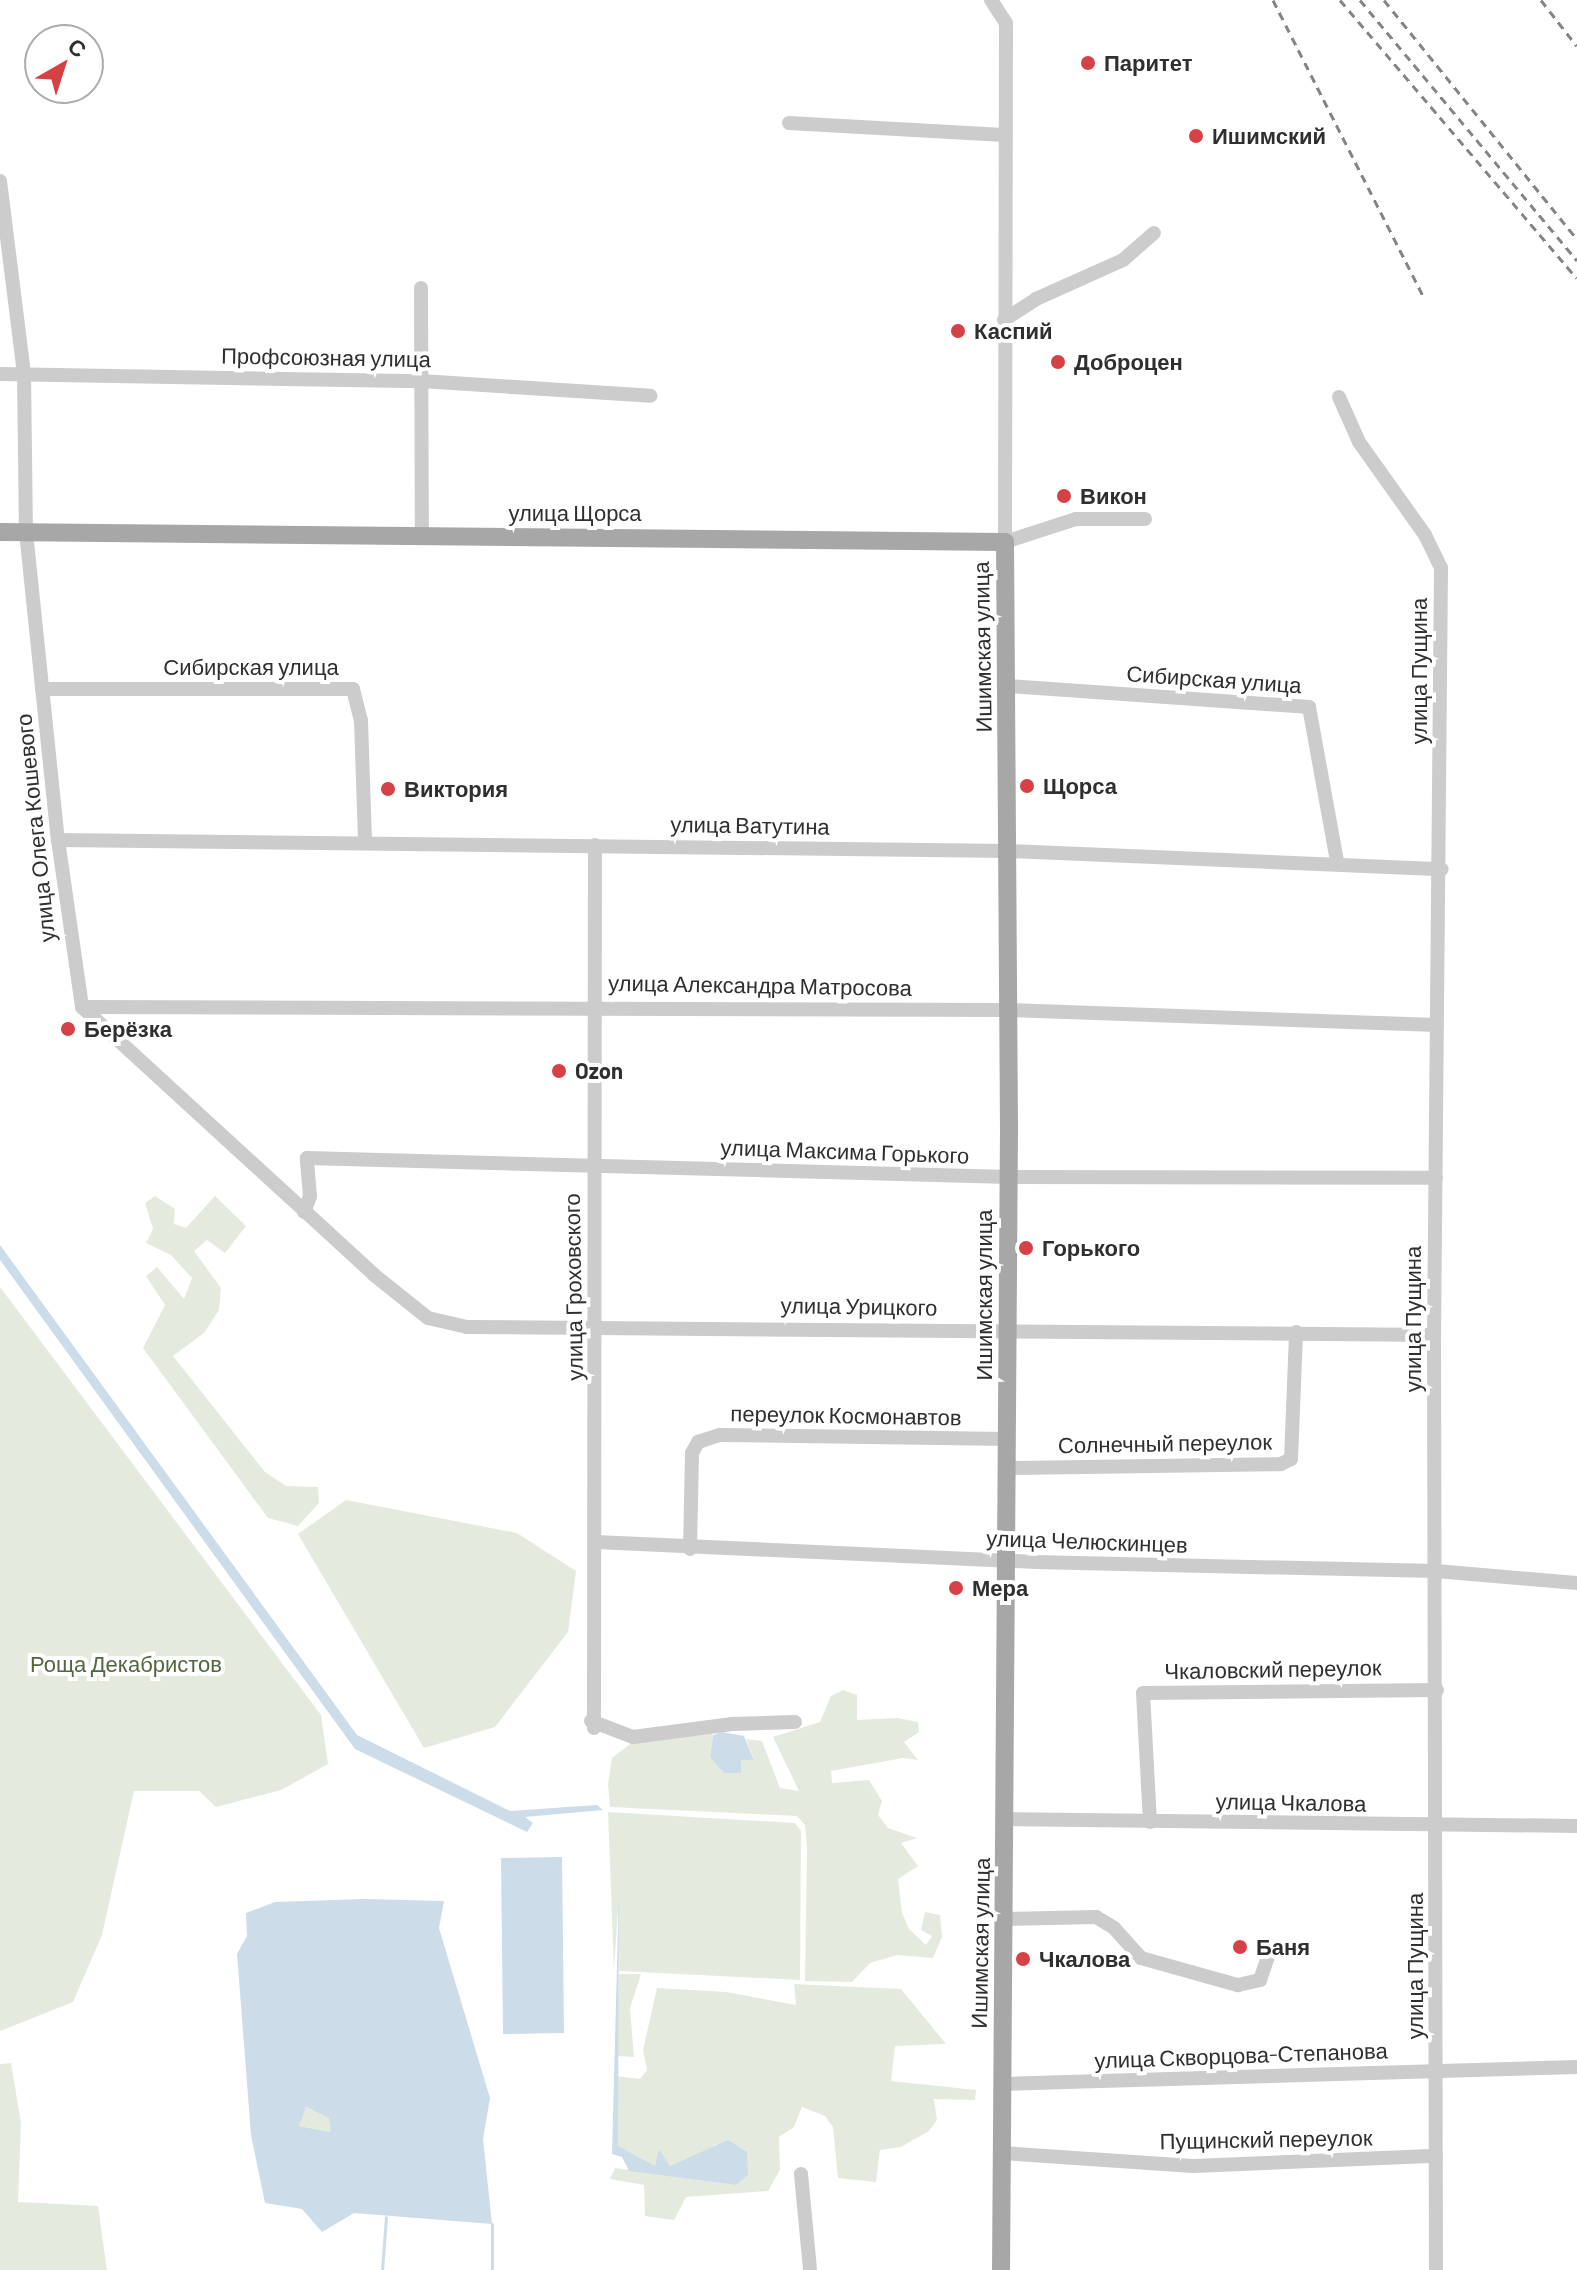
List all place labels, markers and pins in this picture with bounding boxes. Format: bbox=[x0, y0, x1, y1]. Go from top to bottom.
place label: Паритет bbox=[1104, 50, 1193, 76]
marker: Паритет bbox=[1079, 54, 1097, 72]
place label: Ишимский bbox=[1212, 123, 1326, 149]
marker: Ишимский bbox=[1187, 127, 1205, 145]
place label: Каспий bbox=[974, 318, 1053, 344]
marker: Каспий bbox=[949, 322, 967, 340]
place label: Доброцен bbox=[1074, 349, 1183, 375]
marker: Доброцен bbox=[1049, 353, 1067, 371]
place label: Викон bbox=[1080, 483, 1147, 509]
marker: Викон bbox=[1055, 487, 1073, 505]
place label: Щорса bbox=[1043, 773, 1117, 799]
place label: Виктория bbox=[404, 776, 508, 802]
marker: Щорса bbox=[1018, 777, 1036, 795]
marker: Виктория bbox=[379, 780, 397, 798]
place label: Берёзка bbox=[84, 1016, 172, 1042]
marker: Берёзка bbox=[59, 1020, 77, 1038]
place label: Ozon bbox=[575, 1058, 623, 1084]
marker: Ozon bbox=[550, 1062, 568, 1080]
place label: Горького bbox=[1042, 1235, 1140, 1261]
marker: Горького bbox=[1017, 1239, 1035, 1257]
place label: Мера bbox=[972, 1575, 1028, 1601]
marker: Мера bbox=[947, 1579, 965, 1597]
place label: Баня bbox=[1256, 1934, 1310, 1960]
marker: Баня bbox=[1231, 1938, 1249, 1956]
place label: Чкалова bbox=[1039, 1946, 1130, 1972]
marker: Чкалова bbox=[1014, 1950, 1032, 1968]

